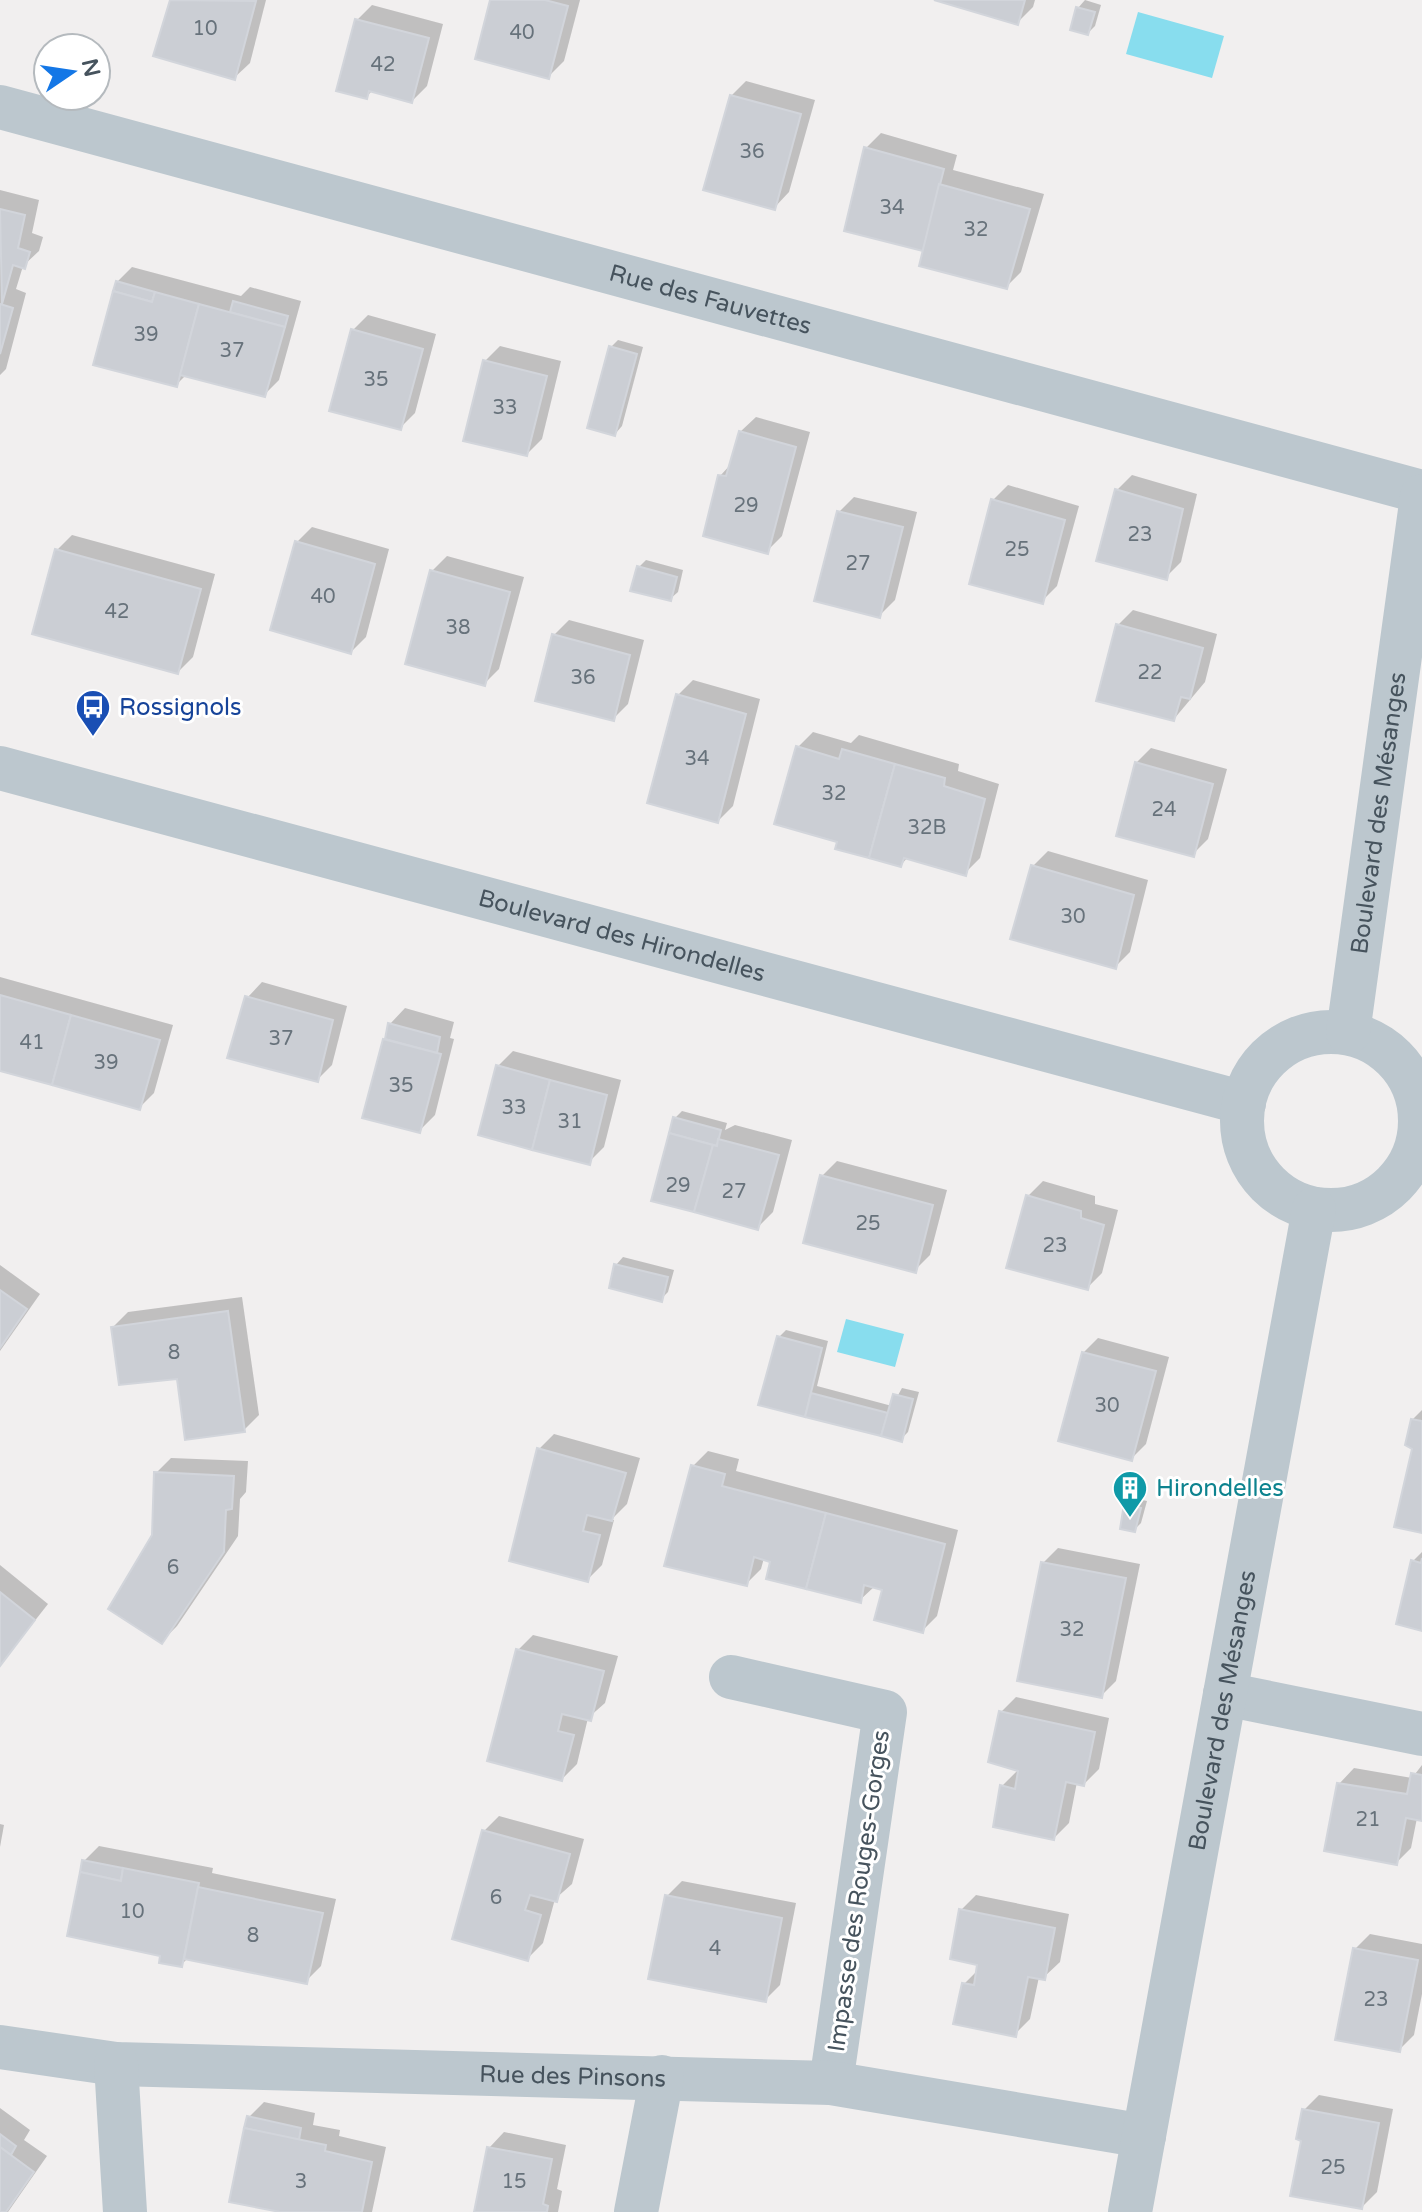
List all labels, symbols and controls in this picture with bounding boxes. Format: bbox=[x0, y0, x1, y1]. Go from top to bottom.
house number: 10 bbox=[192, 17, 218, 41]
house number: 40 bbox=[509, 21, 535, 45]
north arrow bbox=[32, 32, 112, 112]
house number: 42 bbox=[370, 53, 396, 77]
text: N bbox=[76, 56, 105, 79]
house number: 36 bbox=[739, 140, 765, 164]
house number: 34 bbox=[879, 196, 905, 220]
house number: 32 bbox=[963, 218, 989, 242]
street label: Rue des Fauvettes bbox=[606, 258, 815, 341]
house number: 39 bbox=[133, 323, 159, 347]
house number: 37 bbox=[219, 339, 245, 363]
house number: 35 bbox=[363, 368, 389, 392]
house number: 33 bbox=[492, 396, 518, 420]
house number: 29 bbox=[733, 494, 759, 518]
house number: 23 bbox=[1127, 523, 1153, 547]
house number: 25 bbox=[1004, 538, 1030, 562]
house number: 27 bbox=[845, 552, 871, 576]
house number: 40 bbox=[310, 585, 336, 609]
house number: 42 bbox=[104, 600, 130, 624]
house number: 38 bbox=[445, 616, 471, 640]
house number: 22 bbox=[1137, 661, 1163, 685]
house number: 36 bbox=[570, 666, 596, 690]
street label: Boulevard des Mésanges bbox=[1345, 670, 1412, 956]
bus stop icon: Rossignols bbox=[74, 688, 112, 738]
place label: Rossignols bbox=[119, 693, 242, 722]
house number: 34 bbox=[684, 747, 710, 771]
house number: 32 bbox=[821, 782, 847, 806]
house number: 24 bbox=[1151, 798, 1177, 822]
house number: 32B bbox=[908, 816, 946, 840]
street label: Boulevard des Hirondelles bbox=[475, 883, 768, 988]
house number: 30 bbox=[1060, 905, 1086, 929]
house number: 37 bbox=[268, 1027, 294, 1051]
house number: 41 bbox=[19, 1031, 45, 1055]
house number: 39 bbox=[93, 1051, 119, 1075]
house number: 35 bbox=[388, 1074, 414, 1098]
house number: 33 bbox=[501, 1096, 527, 1120]
house number: 31 bbox=[557, 1110, 583, 1134]
house number: 29 bbox=[665, 1174, 691, 1198]
house number: 27 bbox=[721, 1180, 747, 1204]
house number: 25 bbox=[855, 1212, 881, 1236]
house number: 23 bbox=[1042, 1234, 1068, 1258]
house number: 8 bbox=[168, 1341, 180, 1365]
house number: 30 bbox=[1094, 1394, 1120, 1418]
building icon: Hirondelles bbox=[1111, 1469, 1149, 1519]
place label: Hirondelles bbox=[1156, 1474, 1284, 1503]
house number: 6 bbox=[167, 1556, 179, 1580]
street label: Boulevard des Mésanges bbox=[1182, 1568, 1262, 1853]
house number: 32 bbox=[1059, 1618, 1085, 1642]
street label: Impasse des Rouges-Gorges bbox=[822, 1728, 896, 2054]
house number: 21 bbox=[1355, 1808, 1381, 1832]
house number: 6 bbox=[490, 1886, 502, 1910]
house number: 10 bbox=[119, 1900, 145, 1924]
house number: 8 bbox=[247, 1924, 259, 1948]
house number: 4 bbox=[709, 1937, 721, 1961]
house number: 23 bbox=[1363, 1988, 1389, 2012]
street label: Rue des Pinsons bbox=[479, 2059, 666, 2093]
house number: 25 bbox=[1320, 2156, 1346, 2180]
house number: 3 bbox=[295, 2170, 307, 2194]
house number: 15 bbox=[501, 2170, 527, 2194]

